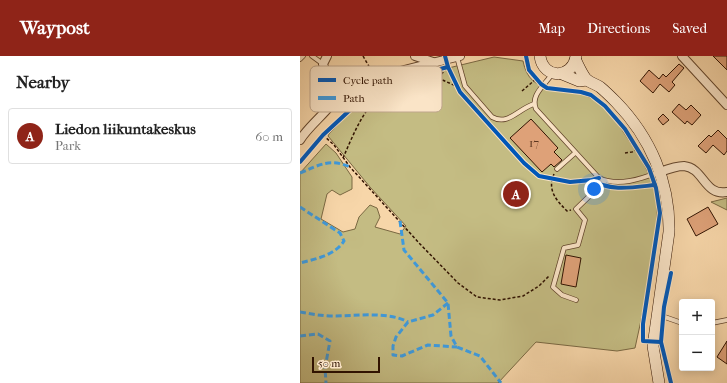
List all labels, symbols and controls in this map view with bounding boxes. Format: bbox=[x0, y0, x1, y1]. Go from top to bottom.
text: Waypost bbox=[20, 17, 90, 39]
text: Map bbox=[538, 20, 565, 37]
text: Directions bbox=[587, 20, 650, 37]
text: Saved bbox=[672, 20, 707, 37]
legend bbox=[310, 66, 442, 112]
text: Nearby bbox=[16, 72, 70, 92]
text: Cycle path bbox=[343, 74, 394, 87]
text: Path bbox=[343, 92, 366, 105]
text: Liedon liikuntakeskus bbox=[55, 120, 196, 138]
text: A bbox=[26, 129, 34, 144]
text: 60 m bbox=[255, 129, 283, 144]
house number: 17 bbox=[529, 136, 539, 150]
text: Park bbox=[55, 138, 81, 153]
pin: A bbox=[503, 179, 529, 209]
your location bbox=[584, 179, 604, 199]
map controls bbox=[679, 299, 715, 371]
button: + bbox=[679, 299, 715, 335]
button: − bbox=[679, 335, 715, 371]
scale bar bbox=[312, 355, 380, 374]
text: 50 m bbox=[318, 357, 340, 370]

